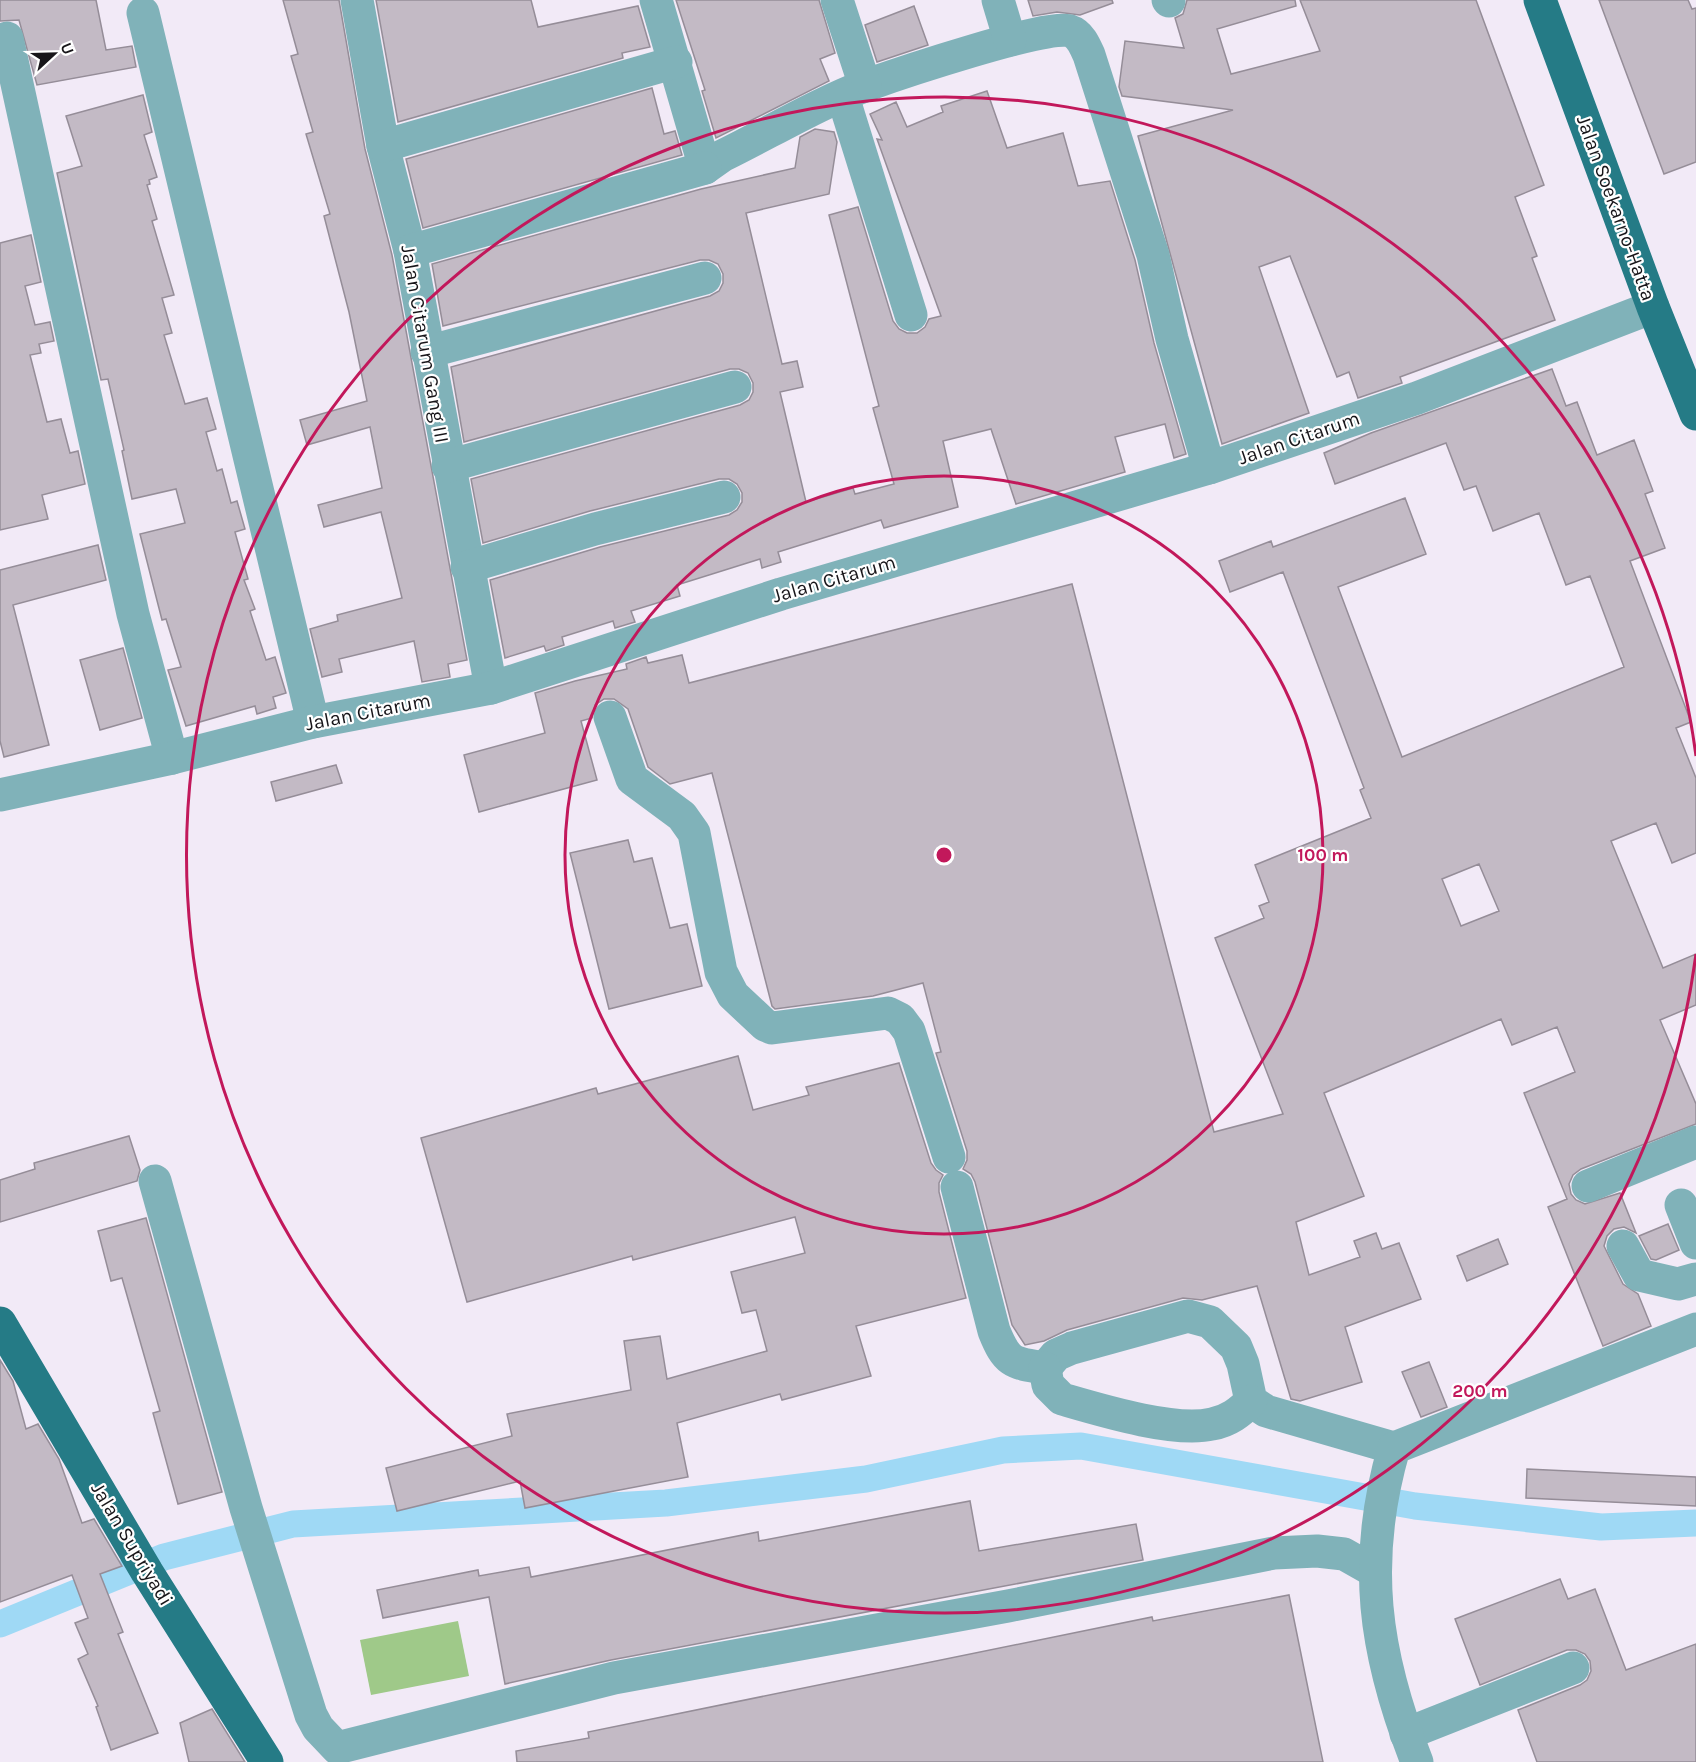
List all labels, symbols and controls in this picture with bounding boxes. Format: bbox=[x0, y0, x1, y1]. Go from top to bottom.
north arrow bbox=[24, 24, 84, 84]
text: U bbox=[57, 40, 78, 57]
street label: Jalan Soekarno-Hatta bbox=[1572, 112, 1660, 304]
street label: Jalan Citarum Gang III bbox=[396, 243, 454, 445]
street label: Jalan Citarum bbox=[1235, 406, 1363, 470]
street label: Jalan Citarum bbox=[770, 550, 898, 608]
street label: Jalan Citarum bbox=[303, 689, 433, 735]
text: 100 m bbox=[1298, 844, 1348, 866]
centre of rings bbox=[934, 845, 954, 865]
text: 200 m bbox=[1452, 1380, 1508, 1402]
street label: Jalan Supriyadi bbox=[86, 1478, 178, 1610]

